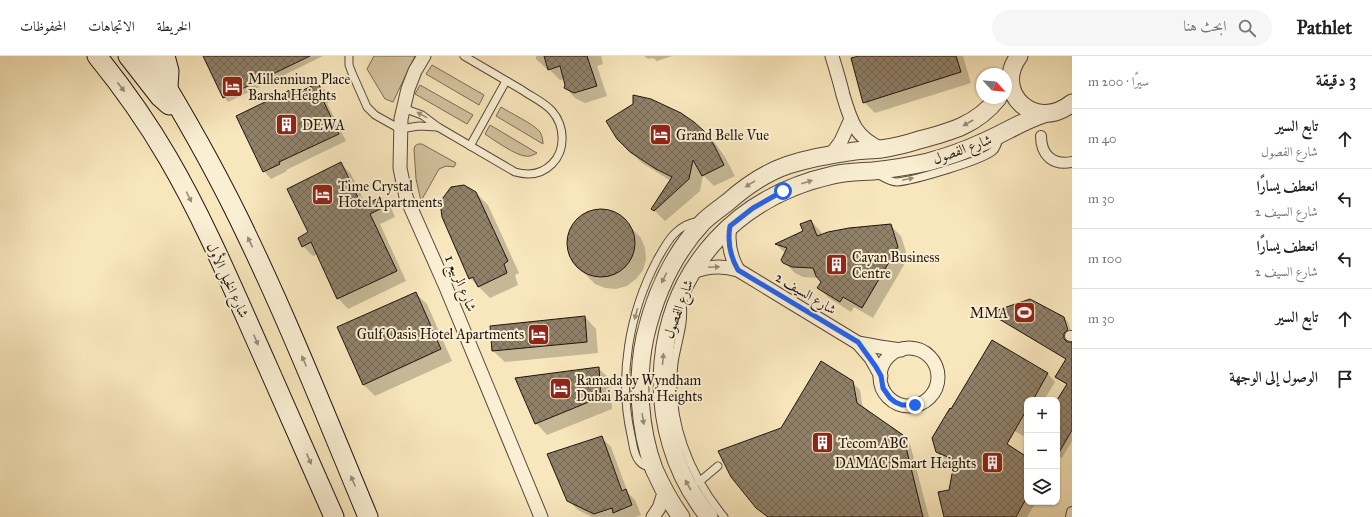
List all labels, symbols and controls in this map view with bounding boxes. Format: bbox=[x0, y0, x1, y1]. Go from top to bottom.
search box bbox=[992, 10, 1272, 46]
text: Pathlet bbox=[1296, 16, 1352, 39]
text: ابحث هنا bbox=[1183, 17, 1226, 35]
icon: search bbox=[1236, 17, 1258, 39]
text: المحفوظات bbox=[20, 18, 66, 35]
text: الاتجاهات bbox=[88, 18, 135, 35]
text: الخريطة bbox=[157, 18, 191, 35]
north arrow bbox=[976, 68, 1012, 104]
text: 3 دقيقة bbox=[1316, 70, 1356, 91]
place label: Millennium Place Barsha Heights bbox=[248, 71, 350, 104]
hotel icon: Millennium Place Barsha Heights bbox=[219, 74, 245, 100]
text: سيرًا · 200 m bbox=[1088, 74, 1149, 90]
one-way arrow bbox=[117, 81, 126, 92]
building icon: DEWA bbox=[274, 112, 300, 138]
one-way arrow bbox=[416, 112, 428, 119]
place label: DEWA bbox=[302, 117, 345, 134]
text: تابع السير bbox=[1276, 117, 1318, 135]
one-way arrow bbox=[962, 120, 974, 127]
hotel icon: Grand Belle Vue bbox=[648, 122, 674, 148]
place label: Grand Belle Vue bbox=[676, 127, 769, 144]
icon: ahead bbox=[1334, 128, 1356, 150]
street label: شارع الفصول bbox=[930, 131, 995, 171]
text: 40 m bbox=[1088, 131, 1117, 147]
text: شارع الفصول bbox=[1261, 144, 1318, 160]
one-way arrow bbox=[901, 176, 914, 182]
text: انعطف يسارًا bbox=[1256, 177, 1318, 195]
place label: Time Crystal Hotel Apartments bbox=[338, 178, 442, 211]
one-way arrow bbox=[801, 179, 813, 185]
one-way arrow bbox=[745, 180, 756, 187]
hotel icon: Time Crystal Hotel Apartments bbox=[310, 181, 336, 207]
route start bbox=[774, 182, 792, 200]
icon: left bbox=[1334, 188, 1356, 210]
text: 30 m bbox=[1088, 191, 1115, 207]
one-way arrow bbox=[186, 192, 192, 203]
text: شارع السيف 2 bbox=[1255, 204, 1318, 220]
one-way arrow bbox=[247, 237, 253, 248]
text: انعطف يسارًا bbox=[1256, 237, 1318, 255]
street label: شارع الخيل الأول bbox=[200, 239, 254, 322]
icon: left bbox=[1334, 248, 1356, 270]
place label: Cayan Business Centre bbox=[852, 249, 940, 282]
text: 100 m bbox=[1088, 251, 1122, 267]
street label: شارع الربيع 1 bbox=[436, 252, 480, 316]
building icon: Cayan Business Centre bbox=[824, 252, 850, 278]
one-way arrow bbox=[708, 264, 720, 271]
text: شارع السيف 2 bbox=[1255, 264, 1318, 280]
street label: شارع السيف 2 bbox=[771, 269, 839, 321]
one-way arrow bbox=[661, 273, 667, 284]
street label: شارع الفصول bbox=[660, 277, 700, 342]
sports icon: MMA bbox=[1011, 300, 1037, 326]
place label: MMA bbox=[970, 305, 1009, 322]
one-way arrow bbox=[633, 308, 639, 320]
text: تابع السير bbox=[1276, 308, 1318, 326]
icon: ahead bbox=[1334, 308, 1356, 330]
text: 30 m bbox=[1088, 311, 1115, 327]
hotel icon: Gulf Oasis Hotel Apartments bbox=[526, 321, 552, 347]
place label: Gulf Oasis Hotel Apartments bbox=[357, 326, 524, 343]
one-way arrow bbox=[253, 335, 259, 346]
one-way arrow bbox=[660, 353, 666, 365]
one-way arrow bbox=[300, 354, 306, 366]
text: الوصول إلى الوجهة bbox=[1229, 368, 1318, 386]
icon: arrive bbox=[1334, 368, 1356, 390]
place label: Ramada by Wyndham Dubai Barsha Heights bbox=[576, 372, 702, 405]
hotel icon: Ramada by Wyndham Dubai Barsha Heights bbox=[547, 375, 573, 401]
route end bbox=[906, 396, 924, 414]
map controls bbox=[1024, 397, 1060, 505]
button: + bbox=[1024, 397, 1060, 433]
one-way arrow bbox=[640, 413, 646, 425]
building icon: Tecom ABC bbox=[810, 430, 836, 456]
button: − bbox=[1024, 433, 1060, 469]
place label: Tecom ABC bbox=[838, 435, 908, 452]
building icon: DAMAC Smart Heights bbox=[979, 450, 1005, 476]
one-way arrow bbox=[306, 454, 312, 466]
place label: DAMAC Smart Heights bbox=[835, 455, 976, 472]
button: layers bbox=[1024, 469, 1060, 505]
one-way arrow bbox=[350, 475, 356, 487]
one-way arrow bbox=[684, 479, 691, 491]

